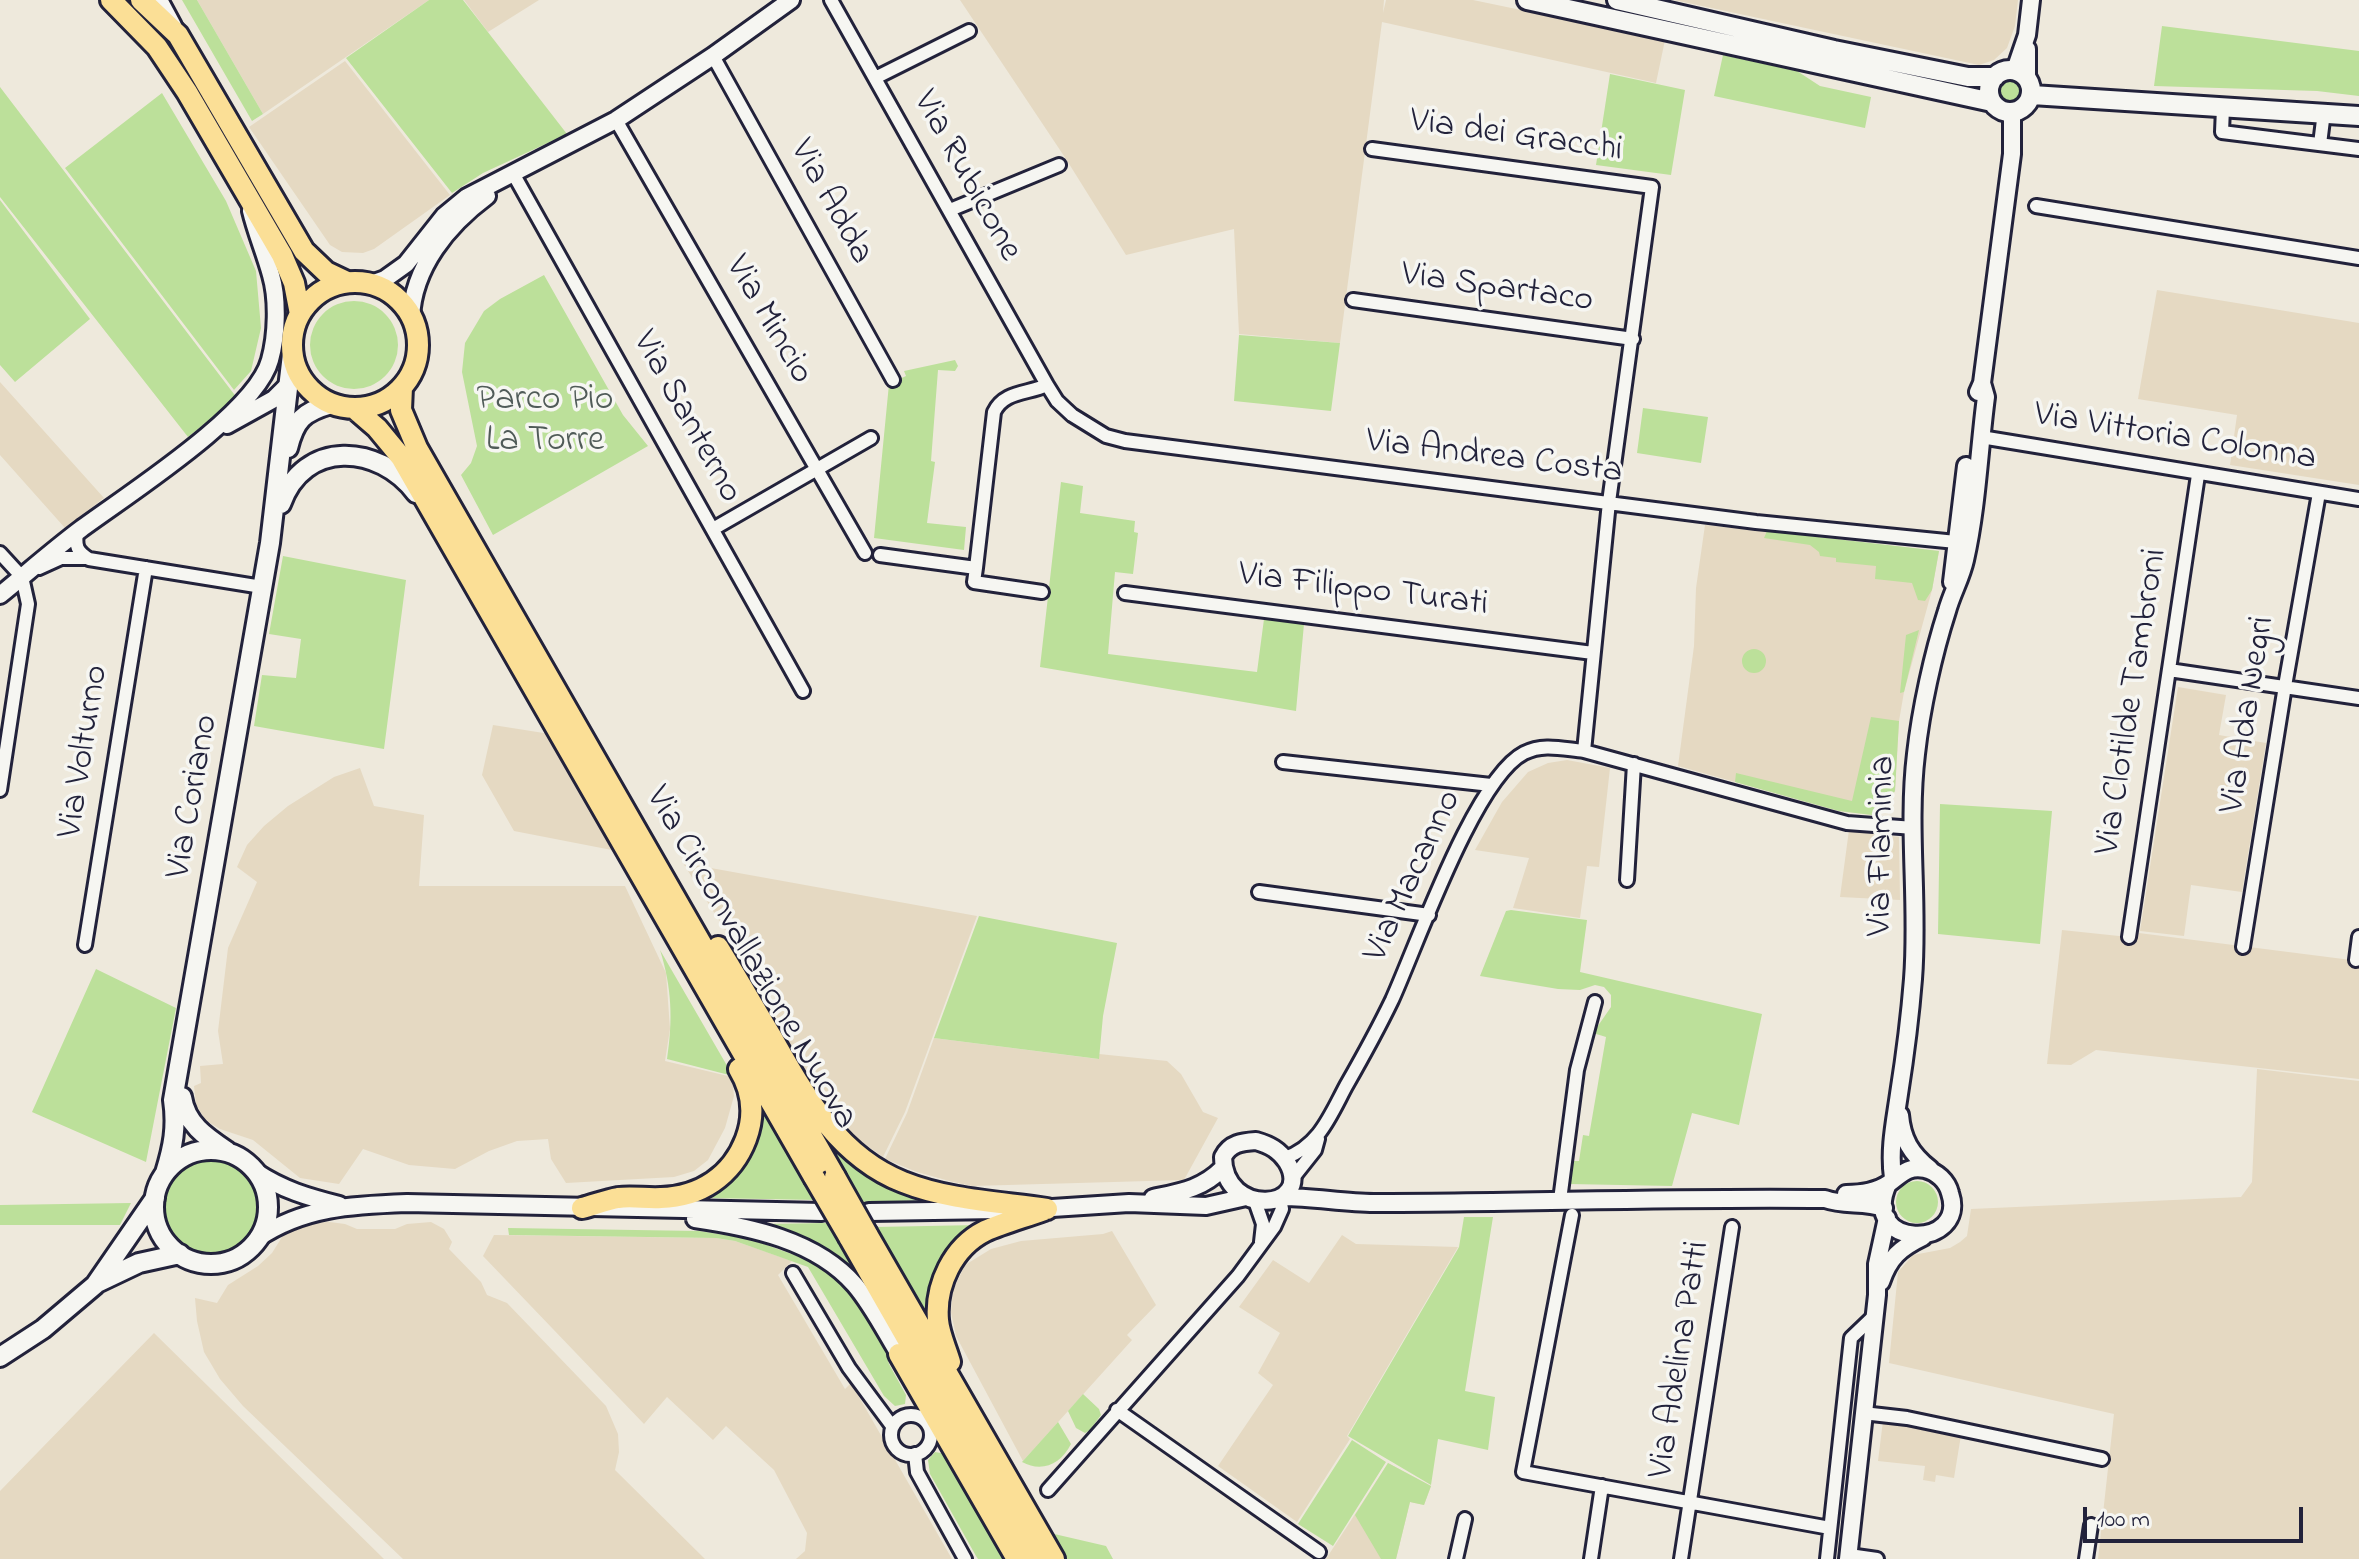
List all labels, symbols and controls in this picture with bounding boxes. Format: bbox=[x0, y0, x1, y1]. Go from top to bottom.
street label: Via Rubicone bbox=[901, 84, 1029, 270]
street label: Via dei Gracchi bbox=[1407, 102, 1625, 174]
street label: Via Adda bbox=[777, 133, 881, 273]
street label: Via Mincio bbox=[713, 249, 821, 393]
street label: Via Spartaco bbox=[1398, 255, 1596, 325]
street label: Via Santerno bbox=[620, 325, 750, 511]
park label: Parco Pio La Torre bbox=[477, 380, 613, 465]
street label: Via Vittoria Colonna bbox=[2031, 395, 2319, 483]
street label: Via Andrea Costa bbox=[1363, 422, 1625, 496]
street label: Via Clotilde Tambroni bbox=[2088, 546, 2180, 858]
street label: Via Filippo Turati bbox=[1236, 555, 1490, 629]
street label: Via Ada Negri bbox=[2213, 613, 2287, 817]
street label: Via Volturno bbox=[51, 662, 121, 842]
street label: Via Coriano bbox=[159, 712, 231, 882]
street label: Via Flaminia bbox=[1861, 755, 1907, 937]
street label: Via Circonvallazione Nuova bbox=[633, 780, 865, 1138]
street label: Via Macanno bbox=[1356, 784, 1474, 970]
street label: Via Adelina Patti bbox=[1642, 1238, 1722, 1482]
scale bar bbox=[2087, 1491, 2307, 1541]
text: 100 m bbox=[2097, 1503, 2150, 1538]

